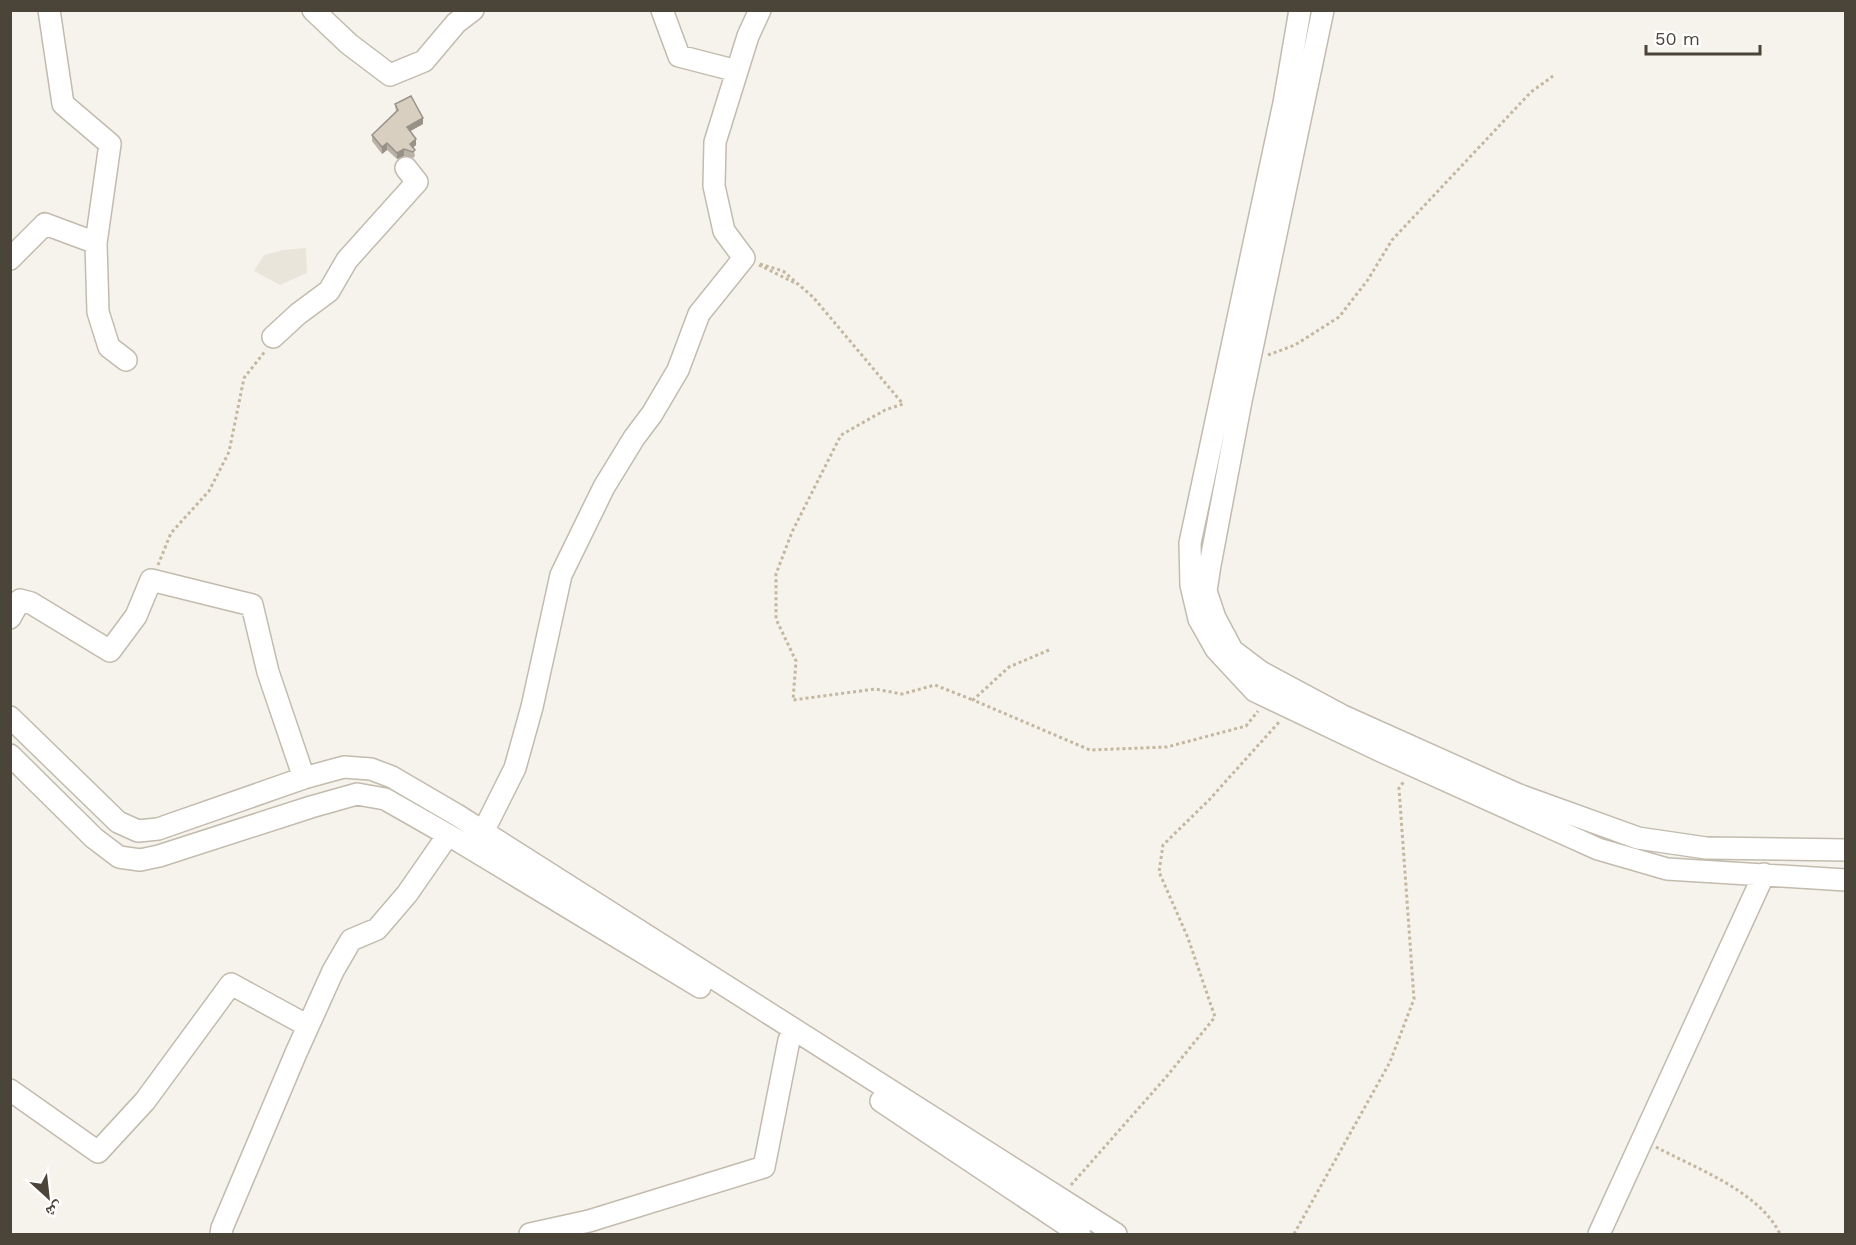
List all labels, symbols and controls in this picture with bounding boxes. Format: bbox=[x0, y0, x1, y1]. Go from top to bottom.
scale bar bbox=[1646, 18, 1760, 56]
text: 50 m bbox=[1655, 28, 1700, 49]
north arrow bbox=[18, 1167, 78, 1227]
text: ش bbox=[43, 1198, 66, 1222]

